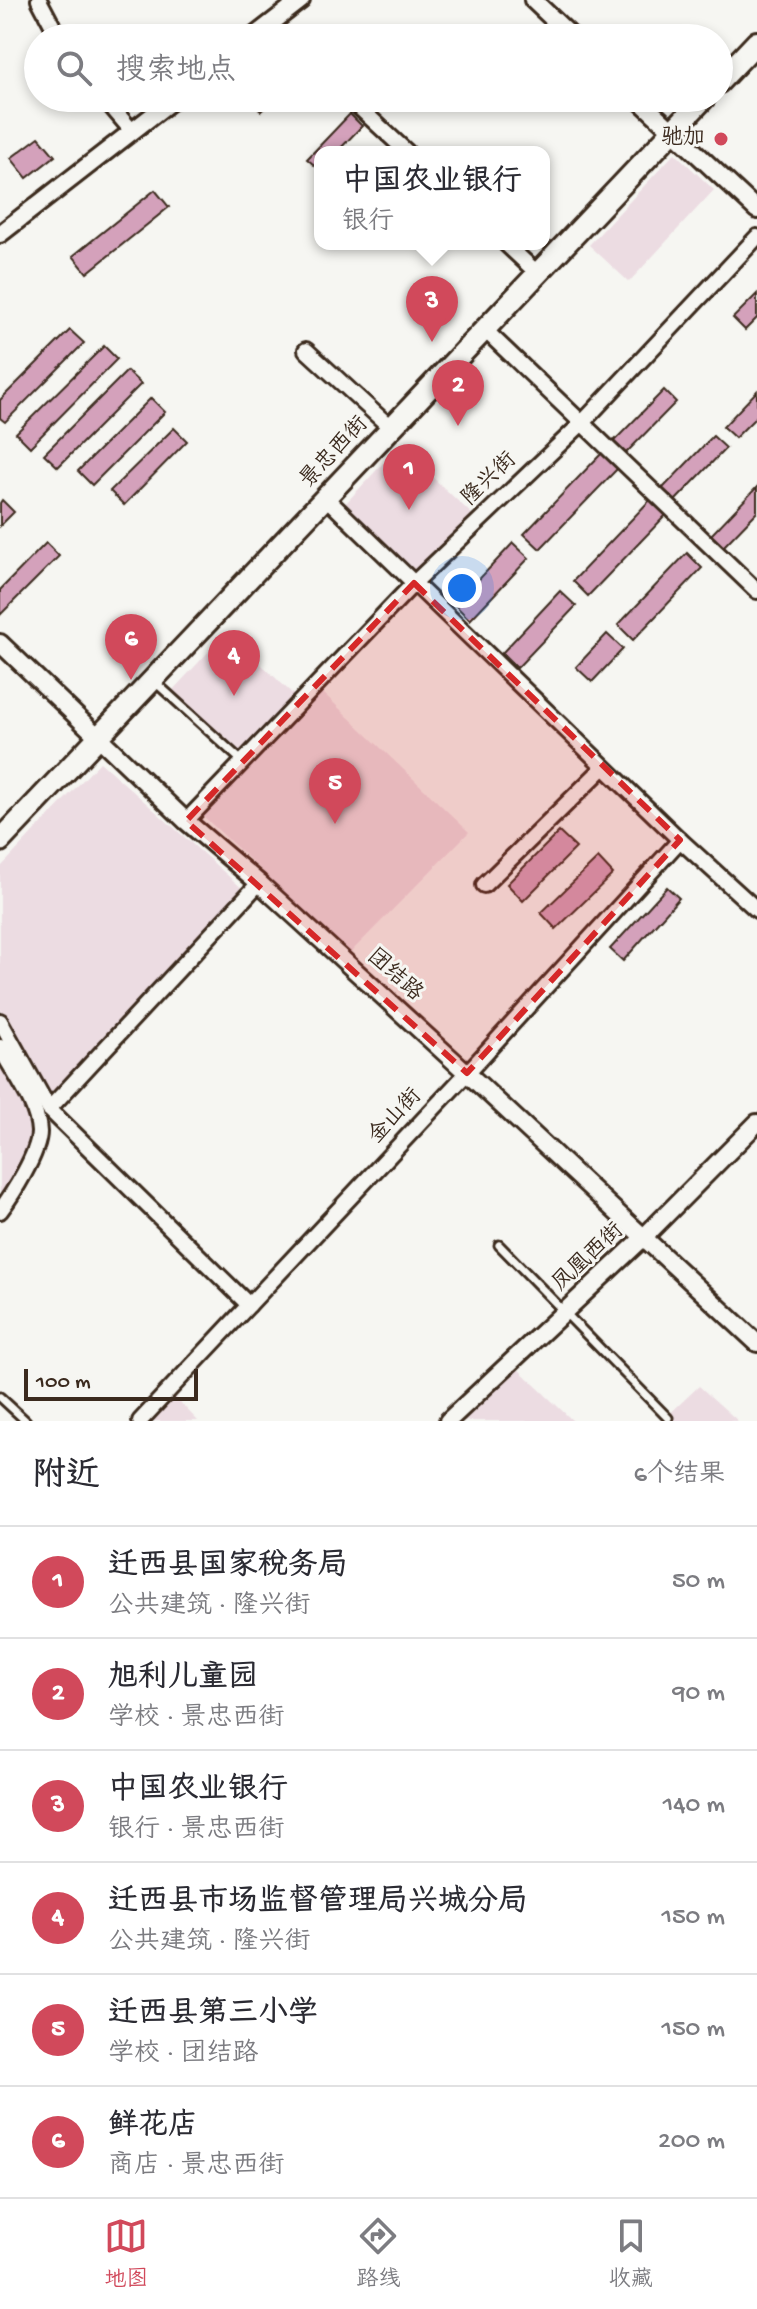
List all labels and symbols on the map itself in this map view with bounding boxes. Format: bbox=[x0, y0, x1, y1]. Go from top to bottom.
place label: 驰加 bbox=[661, 125, 705, 152]
marker: 驰加 bbox=[712, 130, 730, 148]
pin: 3 bbox=[406, 276, 458, 342]
pin: 2 bbox=[432, 360, 484, 426]
street label: 景忠西街 bbox=[295, 411, 375, 494]
pin: 1 bbox=[383, 444, 435, 510]
street label: 隆兴街 bbox=[457, 447, 523, 512]
your location bbox=[442, 568, 482, 608]
pin: 6 bbox=[105, 614, 157, 680]
pin: 4 bbox=[208, 630, 260, 696]
pin: 5 bbox=[309, 758, 361, 824]
street label: 团结路 bbox=[361, 943, 429, 1008]
street label: 金山街 bbox=[363, 1083, 428, 1150]
street label: 凤凰西街 bbox=[547, 1218, 630, 1298]
scale bar bbox=[24, 1365, 198, 1401]

